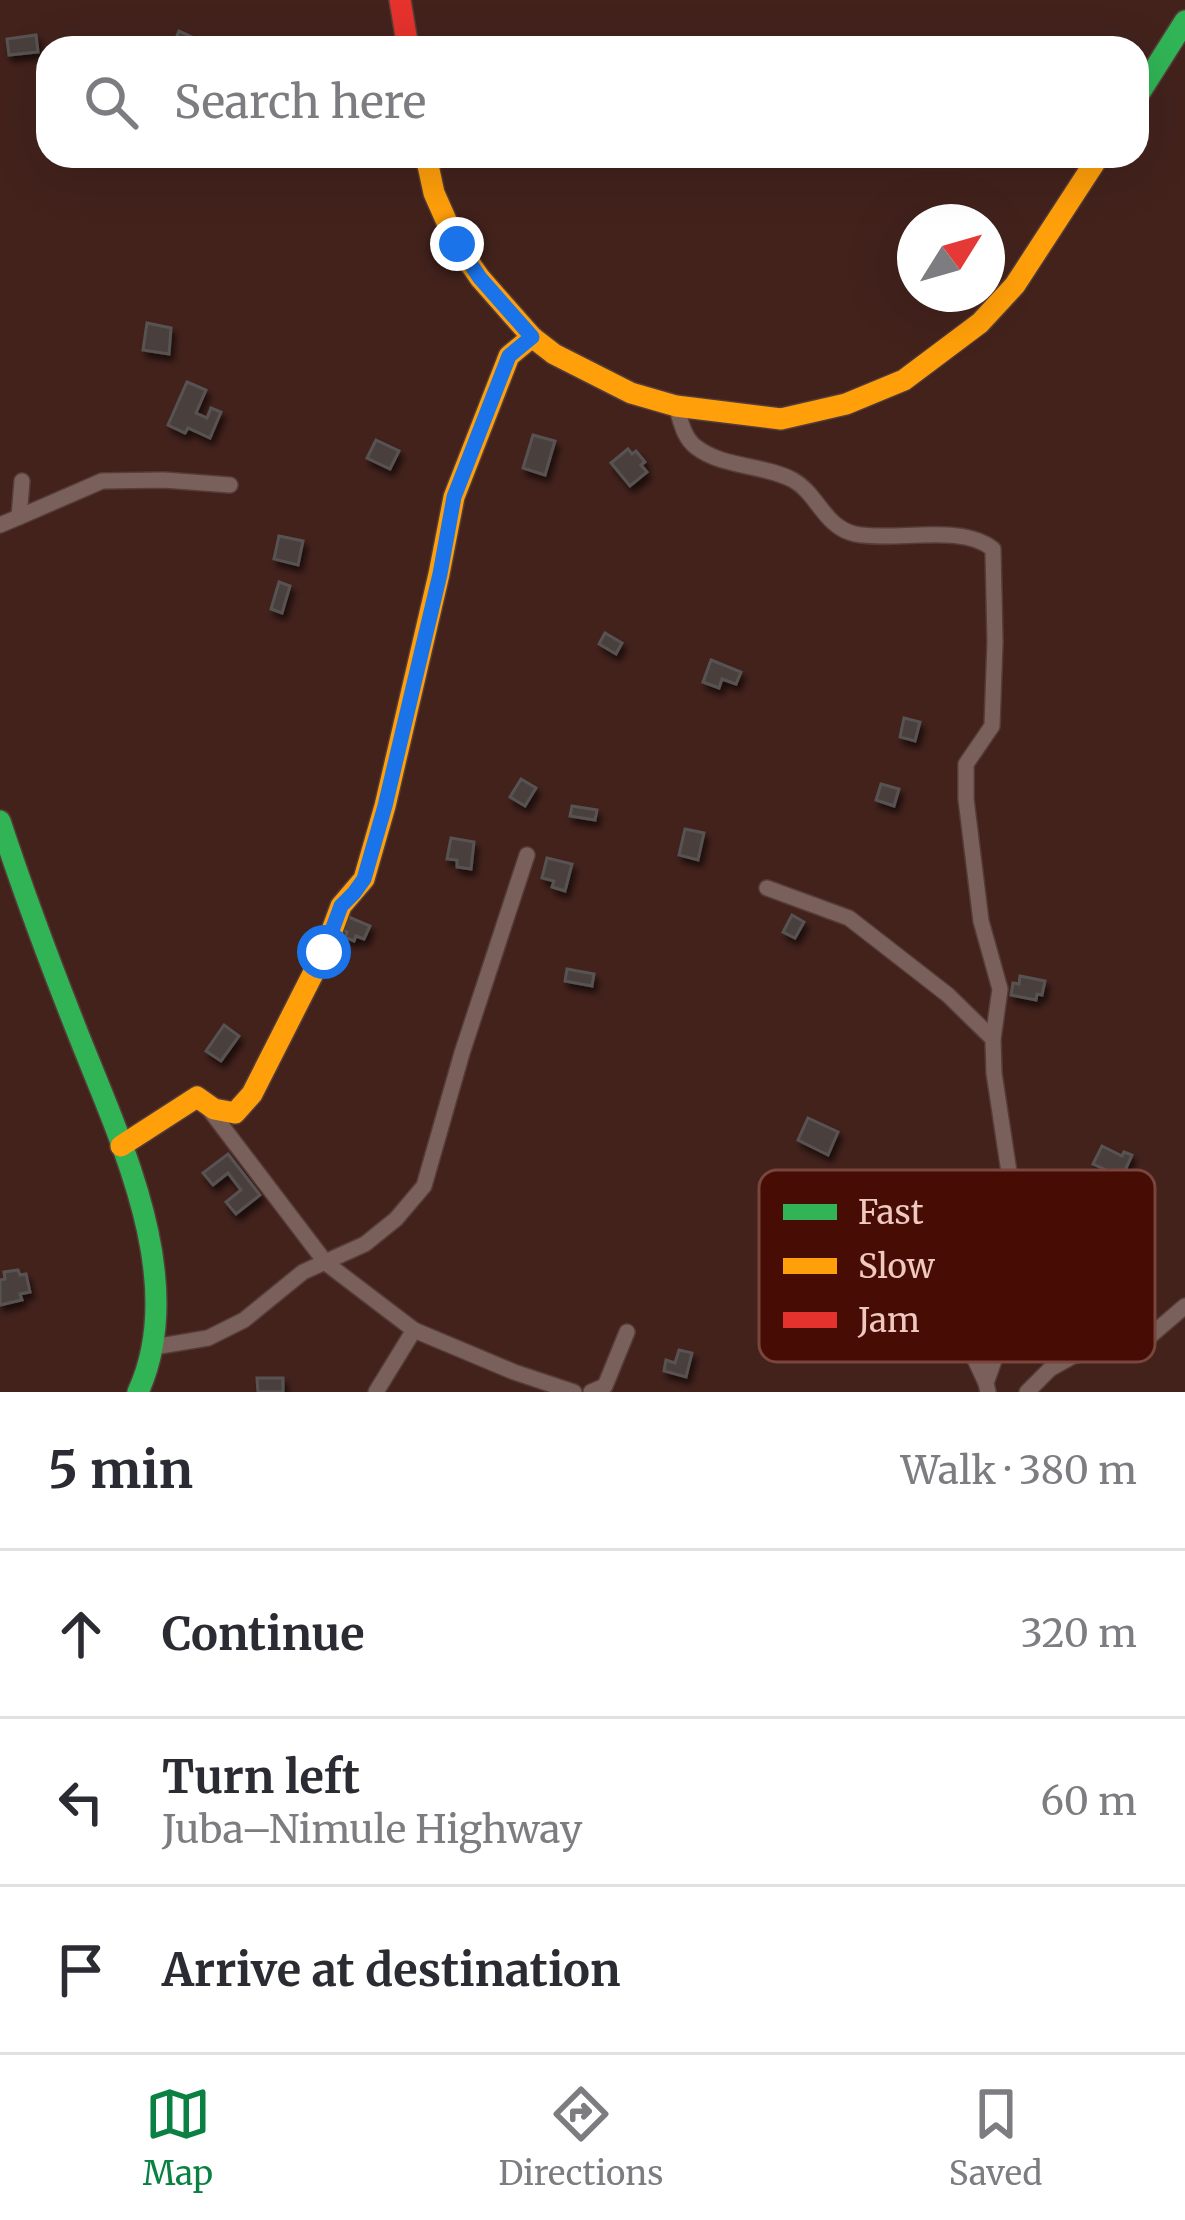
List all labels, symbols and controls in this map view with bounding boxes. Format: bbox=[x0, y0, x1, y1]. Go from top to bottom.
search box bbox=[36, 36, 1149, 168]
icon: search bbox=[78, 69, 144, 135]
text: Search here bbox=[174, 74, 426, 130]
north arrow bbox=[897, 204, 1005, 312]
route end bbox=[430, 217, 484, 271]
route start bbox=[297, 925, 351, 979]
legend bbox=[759, 1170, 1155, 1362]
text: Fast bbox=[858, 1192, 924, 1233]
text: Slow bbox=[858, 1246, 936, 1287]
text: Jam bbox=[857, 1300, 920, 1341]
text: 5 min bbox=[48, 1438, 193, 1502]
text: Walk · 380 m bbox=[901, 1446, 1137, 1495]
icon: ahead bbox=[48, 1601, 114, 1667]
text: Continue bbox=[162, 1606, 364, 1662]
text: 320 m bbox=[1020, 1609, 1137, 1658]
text: Turn left bbox=[162, 1749, 360, 1805]
icon: left bbox=[48, 1769, 114, 1835]
text: 60 m bbox=[1040, 1777, 1137, 1826]
text: Juba–Nimule Highway bbox=[162, 1805, 582, 1854]
icon: arrive bbox=[48, 1937, 114, 2003]
text: Arrive at destination bbox=[162, 1942, 620, 1998]
tab: Map bbox=[143, 2081, 213, 2194]
tab: Directions bbox=[498, 2081, 663, 2194]
tab: Saved bbox=[949, 2081, 1042, 2194]

